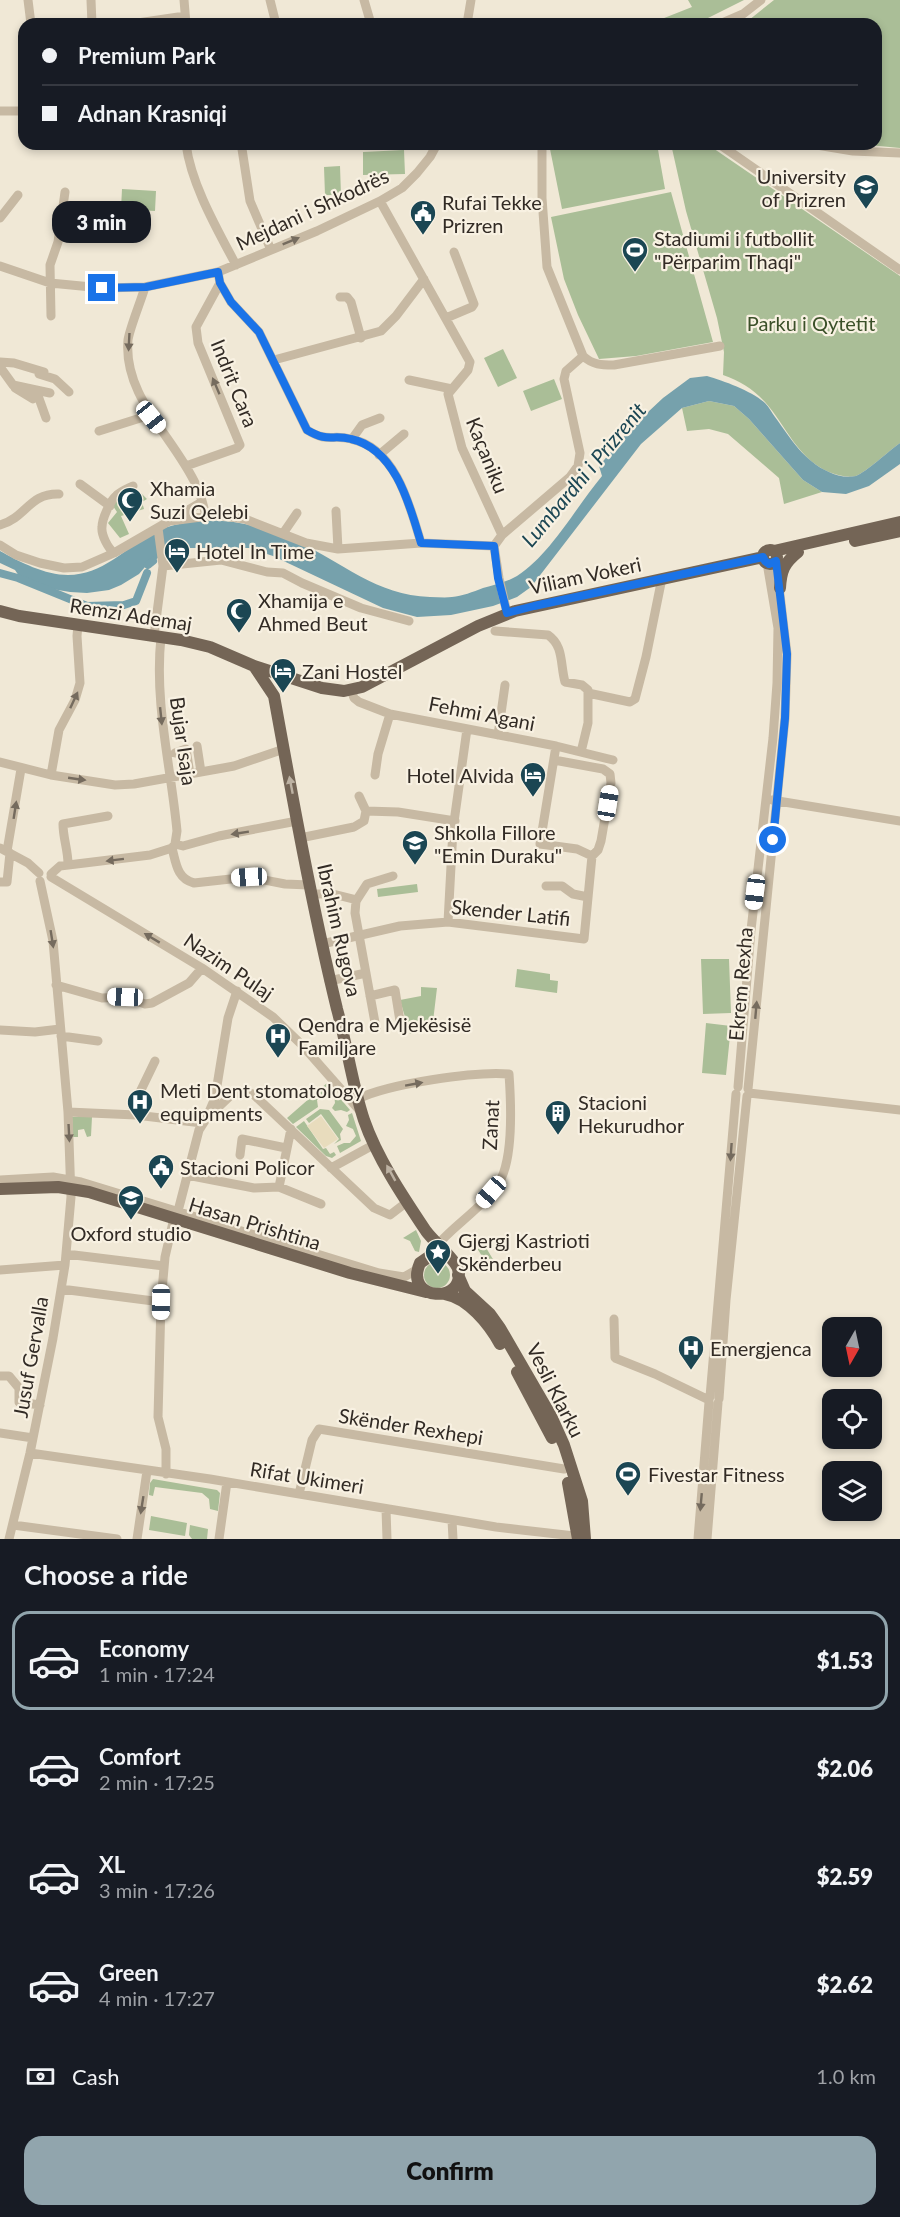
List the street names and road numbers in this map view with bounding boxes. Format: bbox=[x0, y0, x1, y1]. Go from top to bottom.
street label: Mejdani i Shkodrës bbox=[232, 163, 392, 255]
street label: Indrit Cara bbox=[207, 336, 263, 430]
street label: Kaçaniku bbox=[462, 413, 514, 497]
street label: Viliam Vokeri bbox=[527, 551, 643, 599]
street label: Remzi Ademaj bbox=[68, 592, 194, 636]
street label: Fehmi Agani bbox=[427, 691, 537, 735]
street label: Bujar Isaja bbox=[166, 695, 202, 787]
street label: Ibrahim Rugova bbox=[313, 861, 367, 999]
street label: Skender Latifi bbox=[450, 894, 572, 930]
street label: Ekrem Rexha bbox=[723, 926, 757, 1042]
street label: Nazim Pulaj bbox=[180, 927, 278, 1005]
street label: Zanat bbox=[477, 1099, 503, 1151]
street label: Hasan Prishtina bbox=[186, 1192, 324, 1254]
street label: Jusuf Gervalla bbox=[8, 1295, 52, 1419]
street label: Vesli Klarku bbox=[522, 1339, 590, 1441]
street label: Skënder Rexhepi bbox=[337, 1403, 485, 1449]
street label: Rifat Ukimeri bbox=[248, 1456, 366, 1498]

